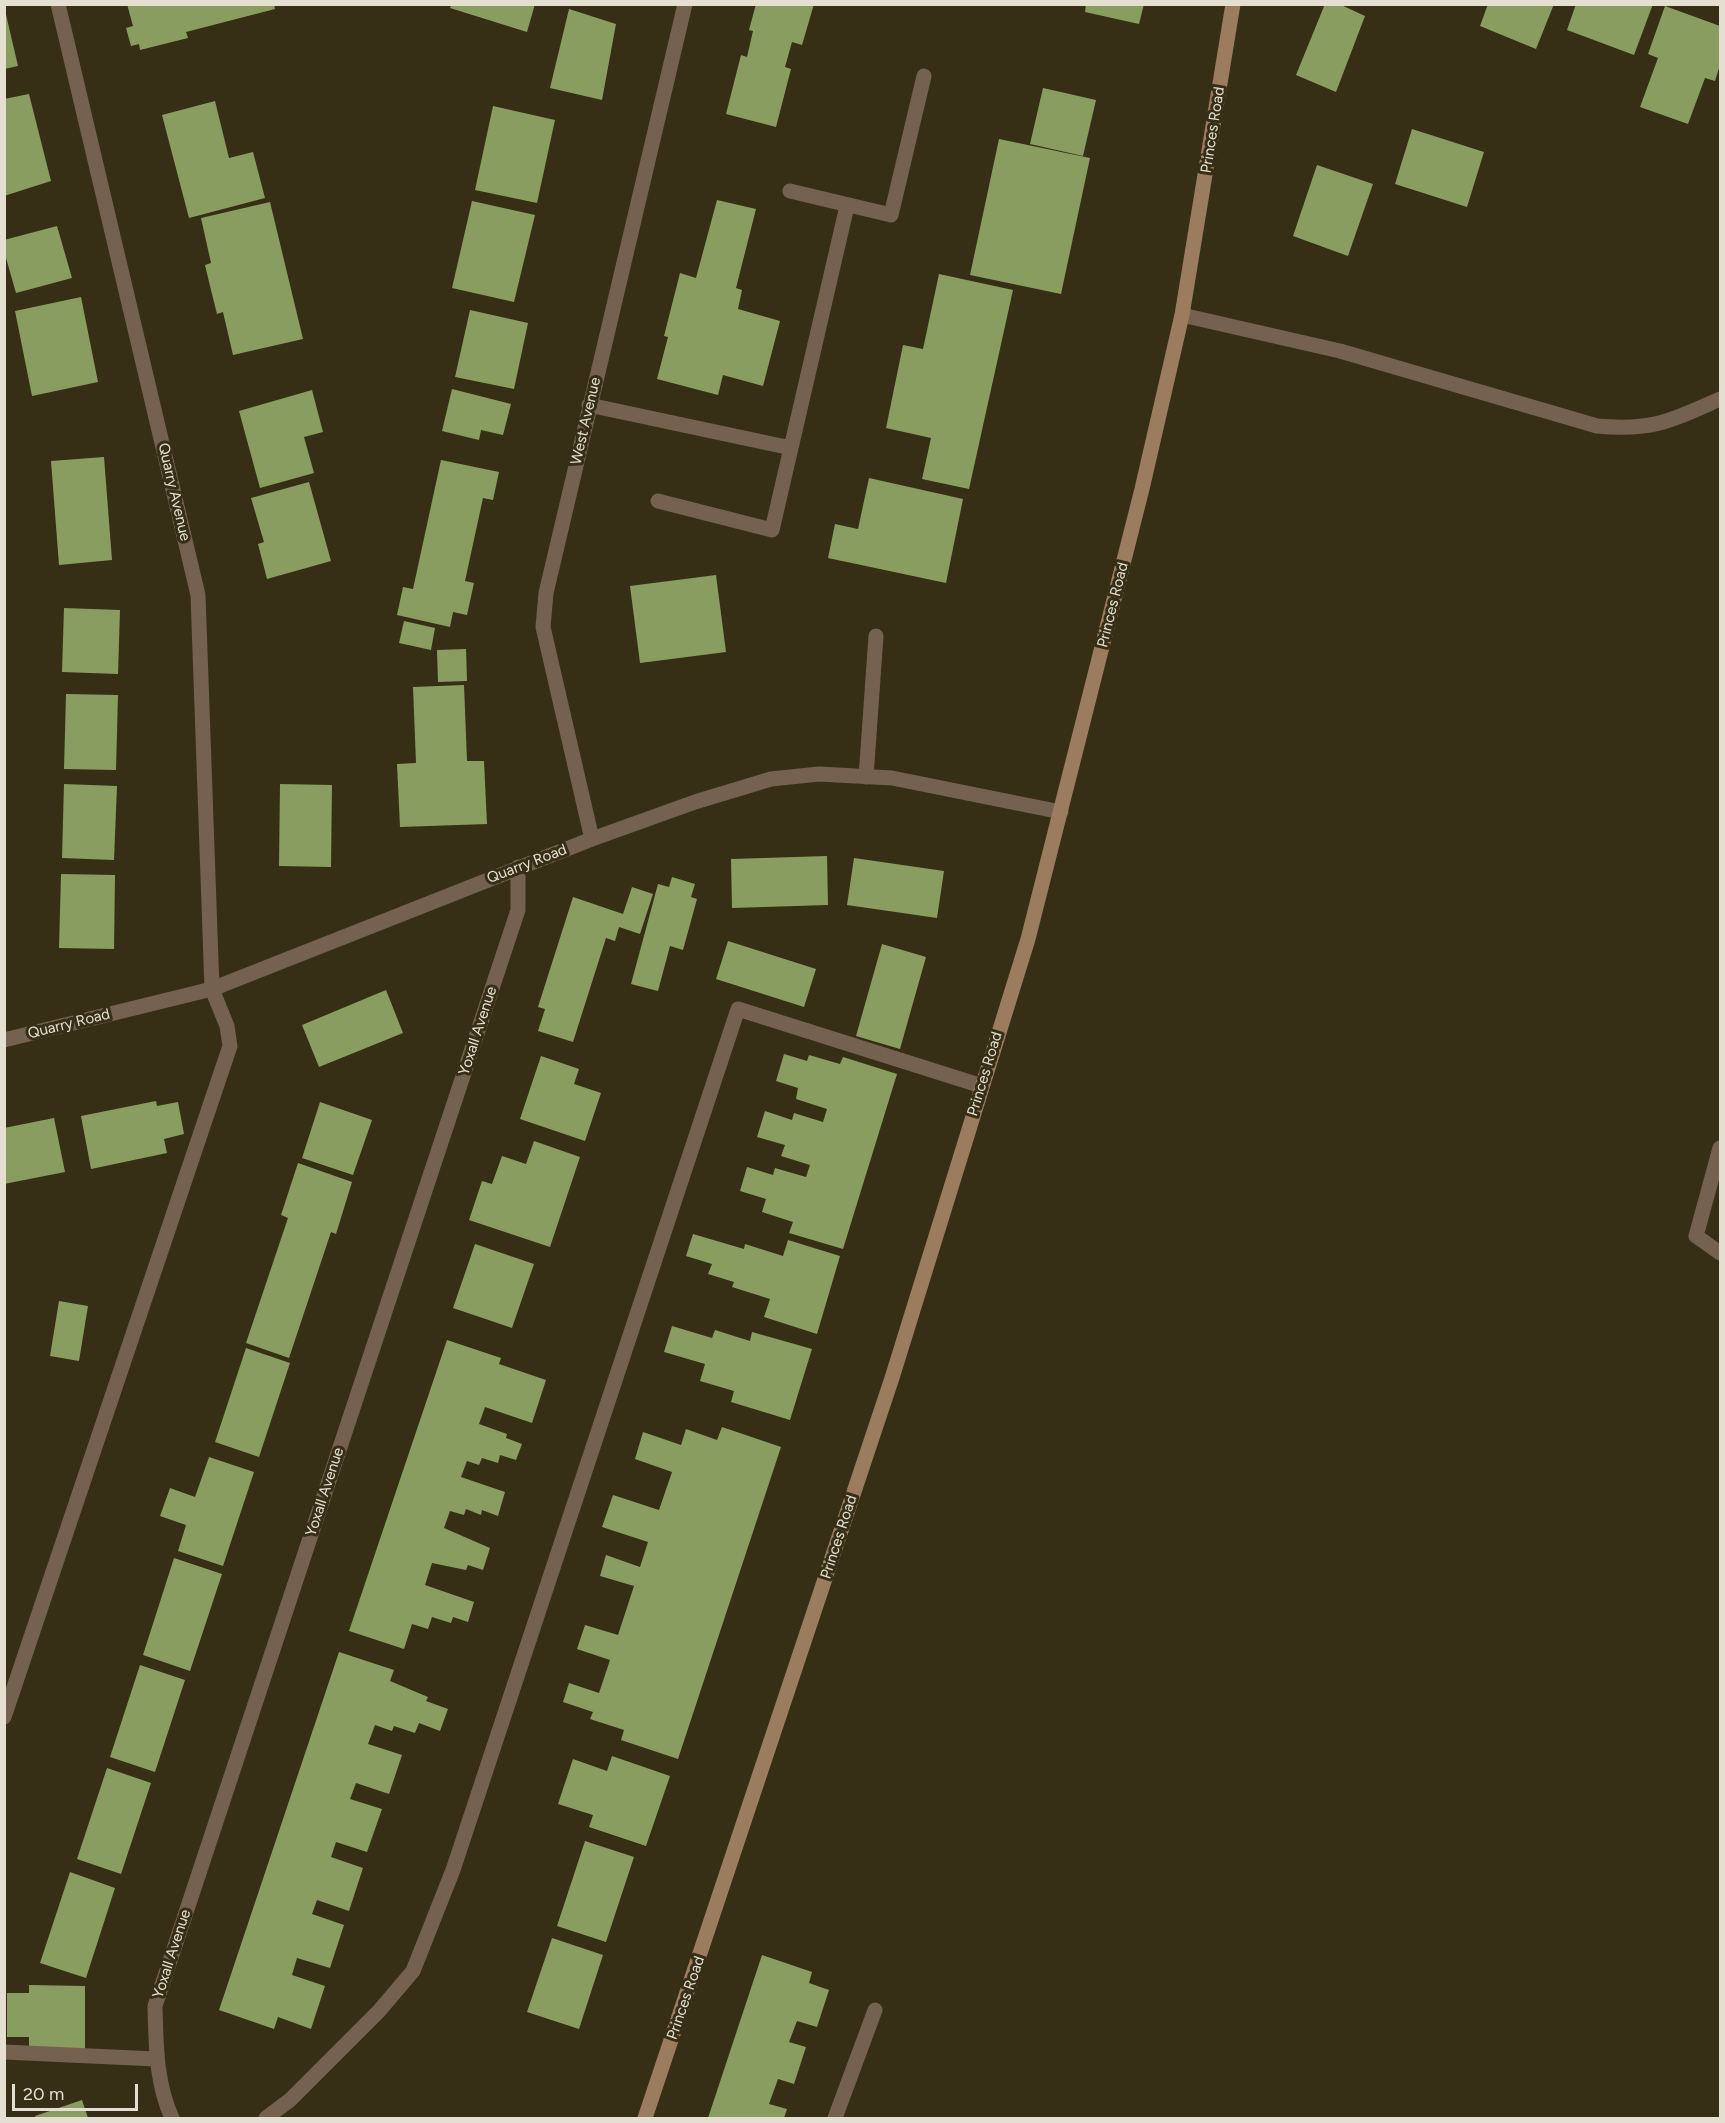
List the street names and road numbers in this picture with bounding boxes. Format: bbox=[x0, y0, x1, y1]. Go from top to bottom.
street label: Princes Road bbox=[1197, 86, 1229, 174]
street label: West Avenue bbox=[567, 376, 605, 466]
street label: Quarry Avenue bbox=[154, 441, 194, 543]
street label: Princes Road bbox=[1094, 561, 1132, 649]
street label: Quarry Road bbox=[485, 841, 569, 887]
street label: Yoxall Avenue bbox=[455, 984, 501, 1078]
street label: Quarry Road bbox=[26, 1005, 112, 1043]
street label: Princes Road bbox=[964, 1030, 1006, 1118]
street label: Yoxall Avenue bbox=[302, 1445, 348, 1539]
street label: Princes Road bbox=[817, 1493, 861, 1581]
street label: Yoxall Avenue bbox=[149, 1907, 195, 2001]
street label: Princes Road bbox=[663, 1954, 709, 2042]

